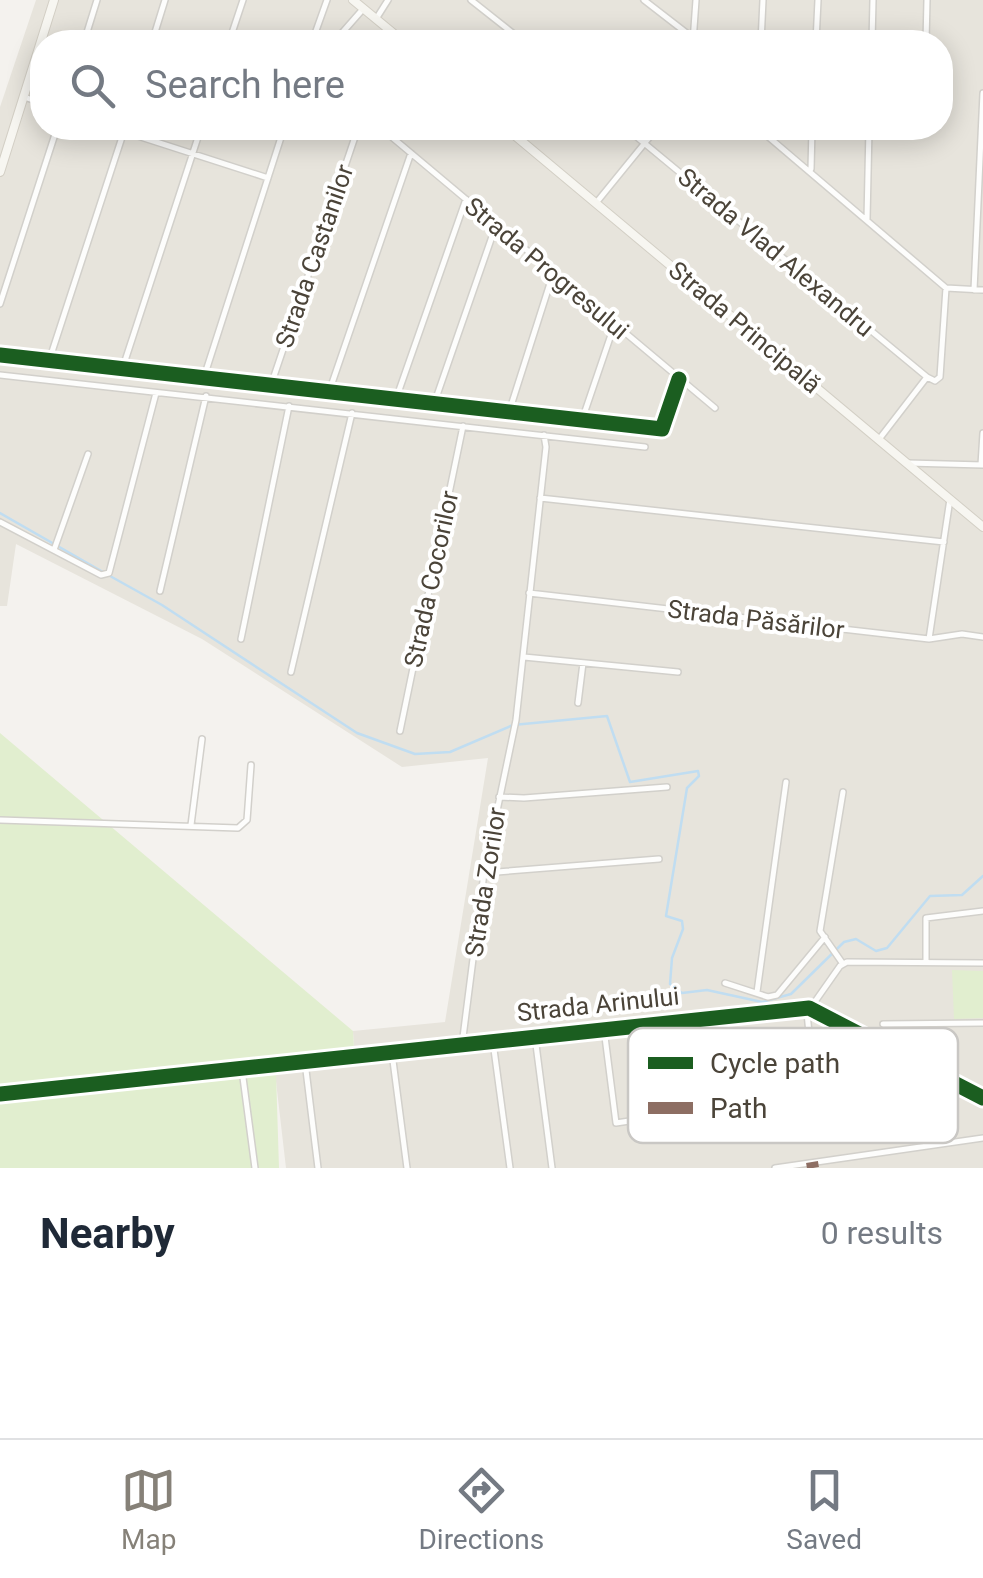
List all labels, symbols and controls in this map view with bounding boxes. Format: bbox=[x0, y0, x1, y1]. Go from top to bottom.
search box bbox=[30, 30, 953, 140]
icon: search bbox=[65, 58, 120, 113]
text: Search here bbox=[145, 63, 345, 107]
street label: Strada Castanilor bbox=[270, 160, 360, 352]
street label: Strada Vlad Alexandru bbox=[672, 162, 879, 343]
street label: Strada Progresului bbox=[459, 191, 634, 345]
street label: Strada Principală bbox=[663, 255, 826, 399]
street label: Strada Cocorilor bbox=[399, 488, 464, 670]
street label: Strada Păsărilor bbox=[666, 594, 846, 645]
street label: Strada Zorilor bbox=[459, 805, 512, 959]
street label: Strada Arinului bbox=[516, 982, 681, 1027]
legend bbox=[628, 1028, 958, 1143]
text: Cycle path bbox=[710, 1047, 840, 1080]
text: Path bbox=[710, 1092, 767, 1125]
text: Nearby bbox=[40, 1209, 175, 1258]
text: 0 results bbox=[821, 1214, 943, 1252]
tab: Map bbox=[121, 1463, 176, 1556]
tab: Directions bbox=[418, 1463, 544, 1556]
tab: Saved bbox=[786, 1463, 862, 1556]

